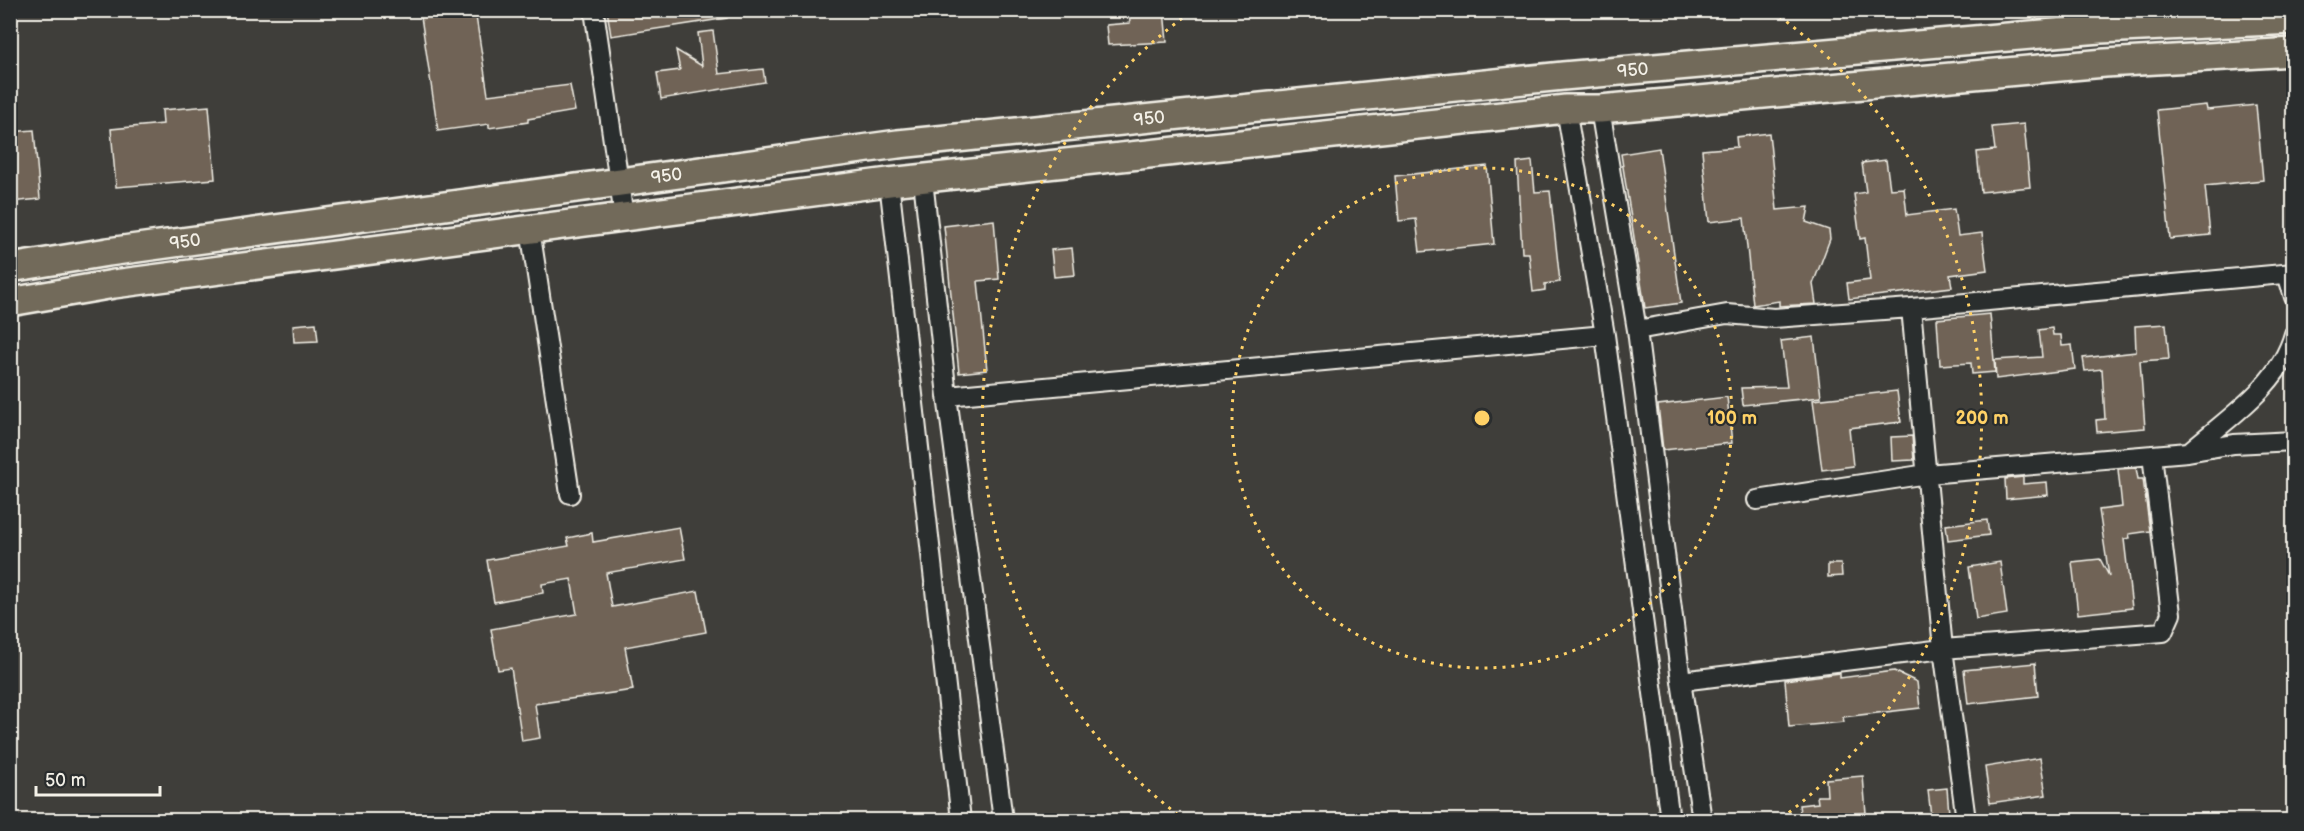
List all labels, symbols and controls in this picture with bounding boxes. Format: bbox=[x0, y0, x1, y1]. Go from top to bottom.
street label: 950 bbox=[1616, 58, 1649, 82]
street label: 950 bbox=[1132, 106, 1166, 130]
street label: 950 bbox=[650, 163, 683, 188]
street label: 950 bbox=[168, 229, 202, 254]
centre of rings bbox=[1472, 408, 1492, 428]
text: 100 m bbox=[1707, 408, 1757, 429]
text: 200 m bbox=[1955, 408, 2009, 429]
scale bar bbox=[36, 759, 160, 797]
text: 50 m bbox=[45, 770, 86, 791]

